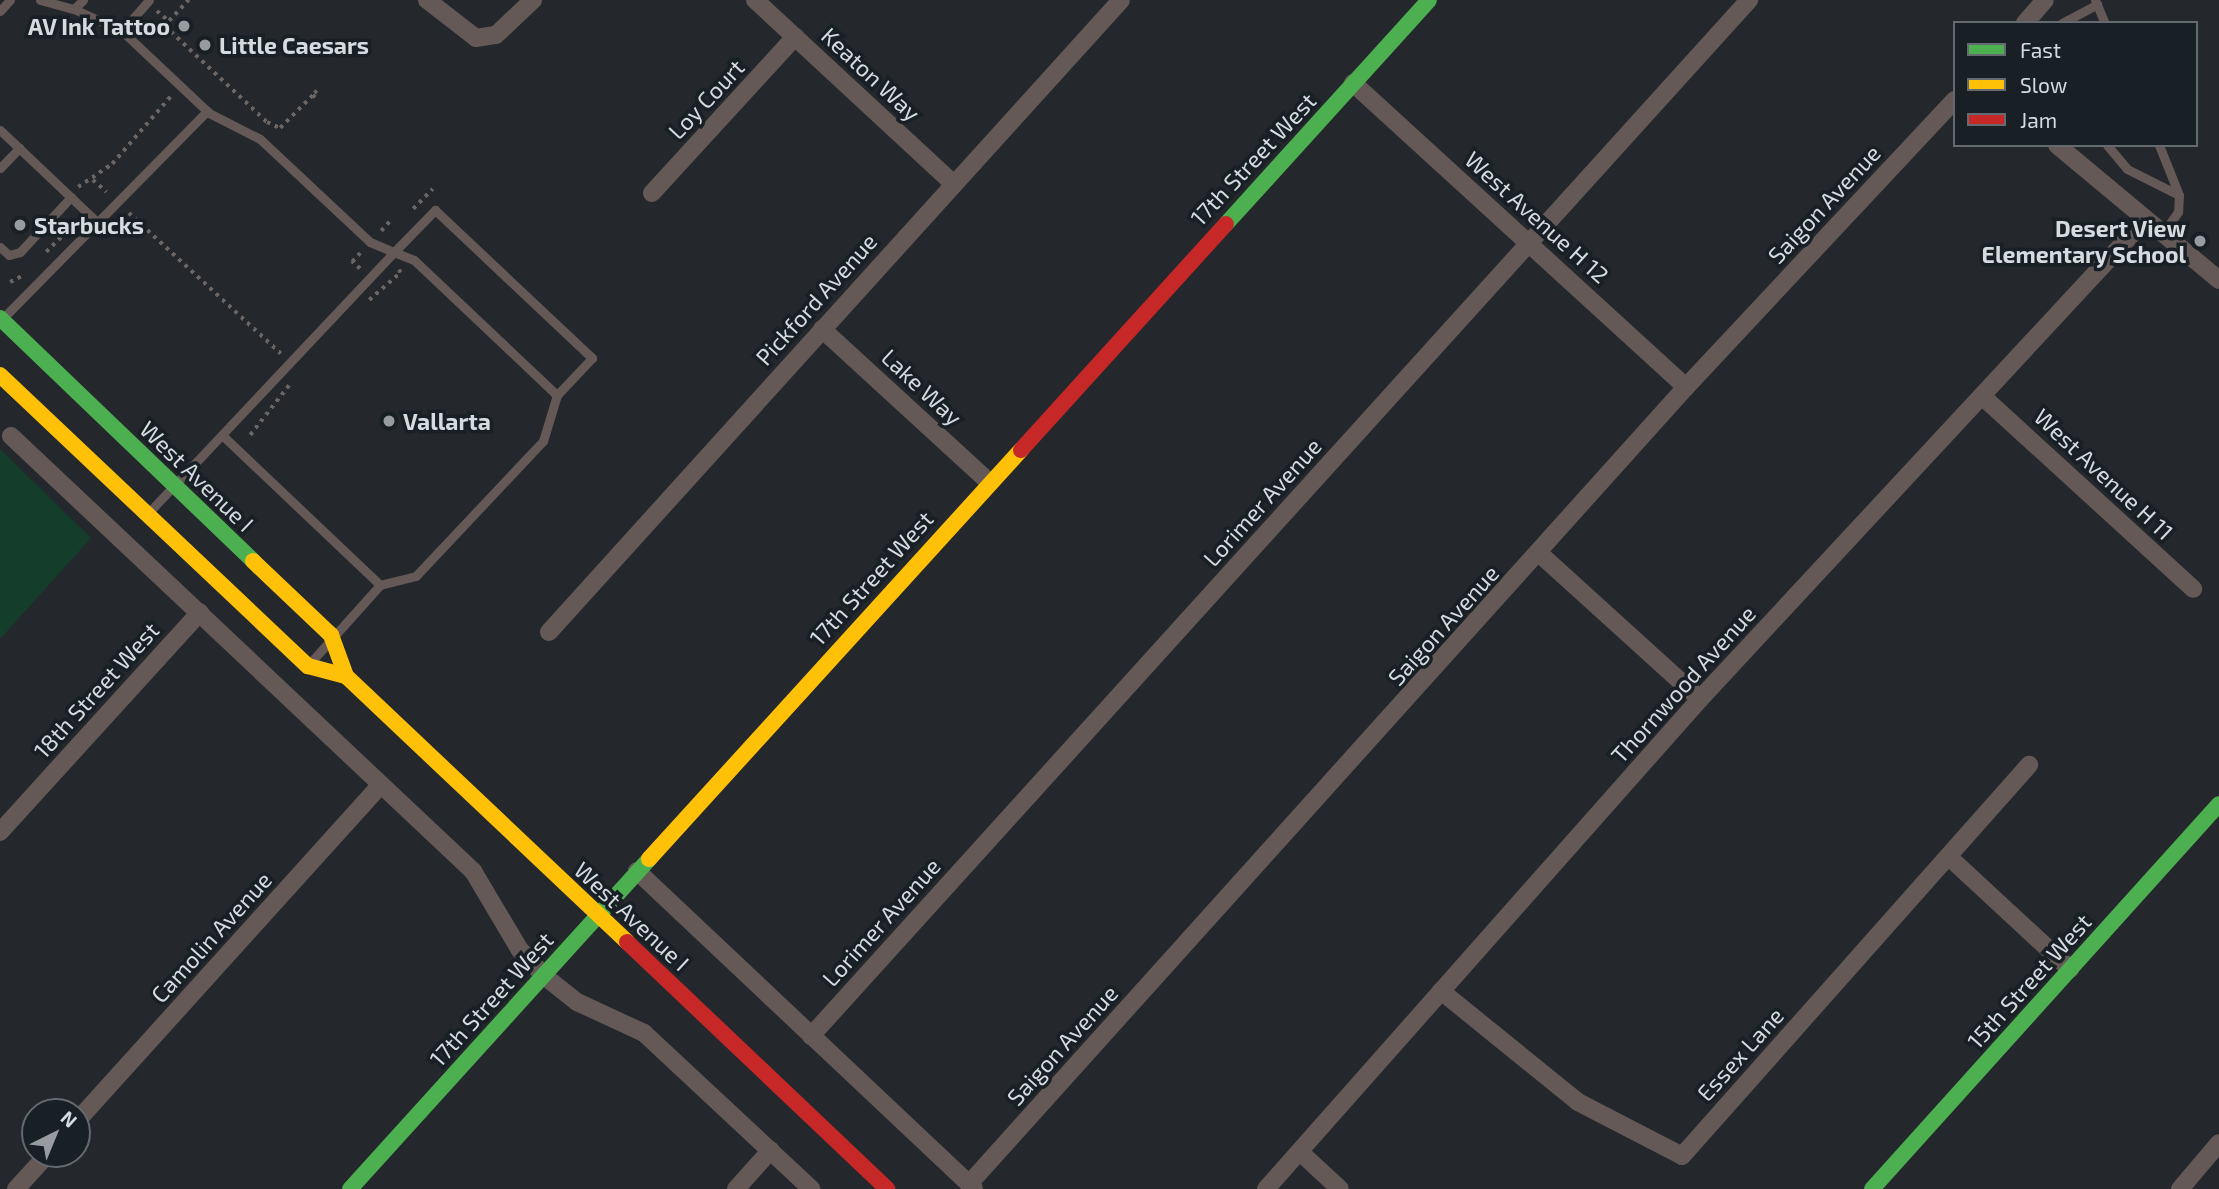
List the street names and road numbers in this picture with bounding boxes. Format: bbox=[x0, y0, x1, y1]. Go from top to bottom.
street label: Keaton Way bbox=[816, 21, 926, 127]
street label: Loy Court bbox=[662, 53, 750, 145]
street label: 17th Street West bbox=[1184, 87, 1322, 231]
street label: Saigon Avenue bbox=[1762, 139, 1886, 269]
street label: West Avenue H 12 bbox=[1459, 145, 1615, 289]
street label: Pickford Avenue bbox=[749, 227, 883, 371]
street label: Lake Way bbox=[876, 343, 968, 431]
street label: West Avenue H 11 bbox=[2029, 402, 2179, 546]
street label: West Avenue I bbox=[134, 415, 260, 537]
street label: Lorimer Avenue bbox=[1197, 432, 1327, 572]
street label: 17th Street West bbox=[803, 505, 939, 651]
street label: Saigon Avenue bbox=[1382, 559, 1504, 691]
street label: Thornwood Avenue bbox=[1605, 599, 1761, 769]
street label: 18th Street West bbox=[28, 616, 164, 764]
street label: Lorimer Avenue bbox=[816, 852, 946, 992]
street label: West Avenue I bbox=[569, 856, 695, 976]
street label: Camolin Avenue bbox=[145, 866, 277, 1008]
street label: 15th Street West bbox=[1961, 908, 2097, 1054]
street label: 17th Street West bbox=[423, 926, 559, 1072]
street label: Saigon Avenue bbox=[1001, 979, 1123, 1111]
street label: Essex Lane bbox=[1691, 1002, 1789, 1106]

